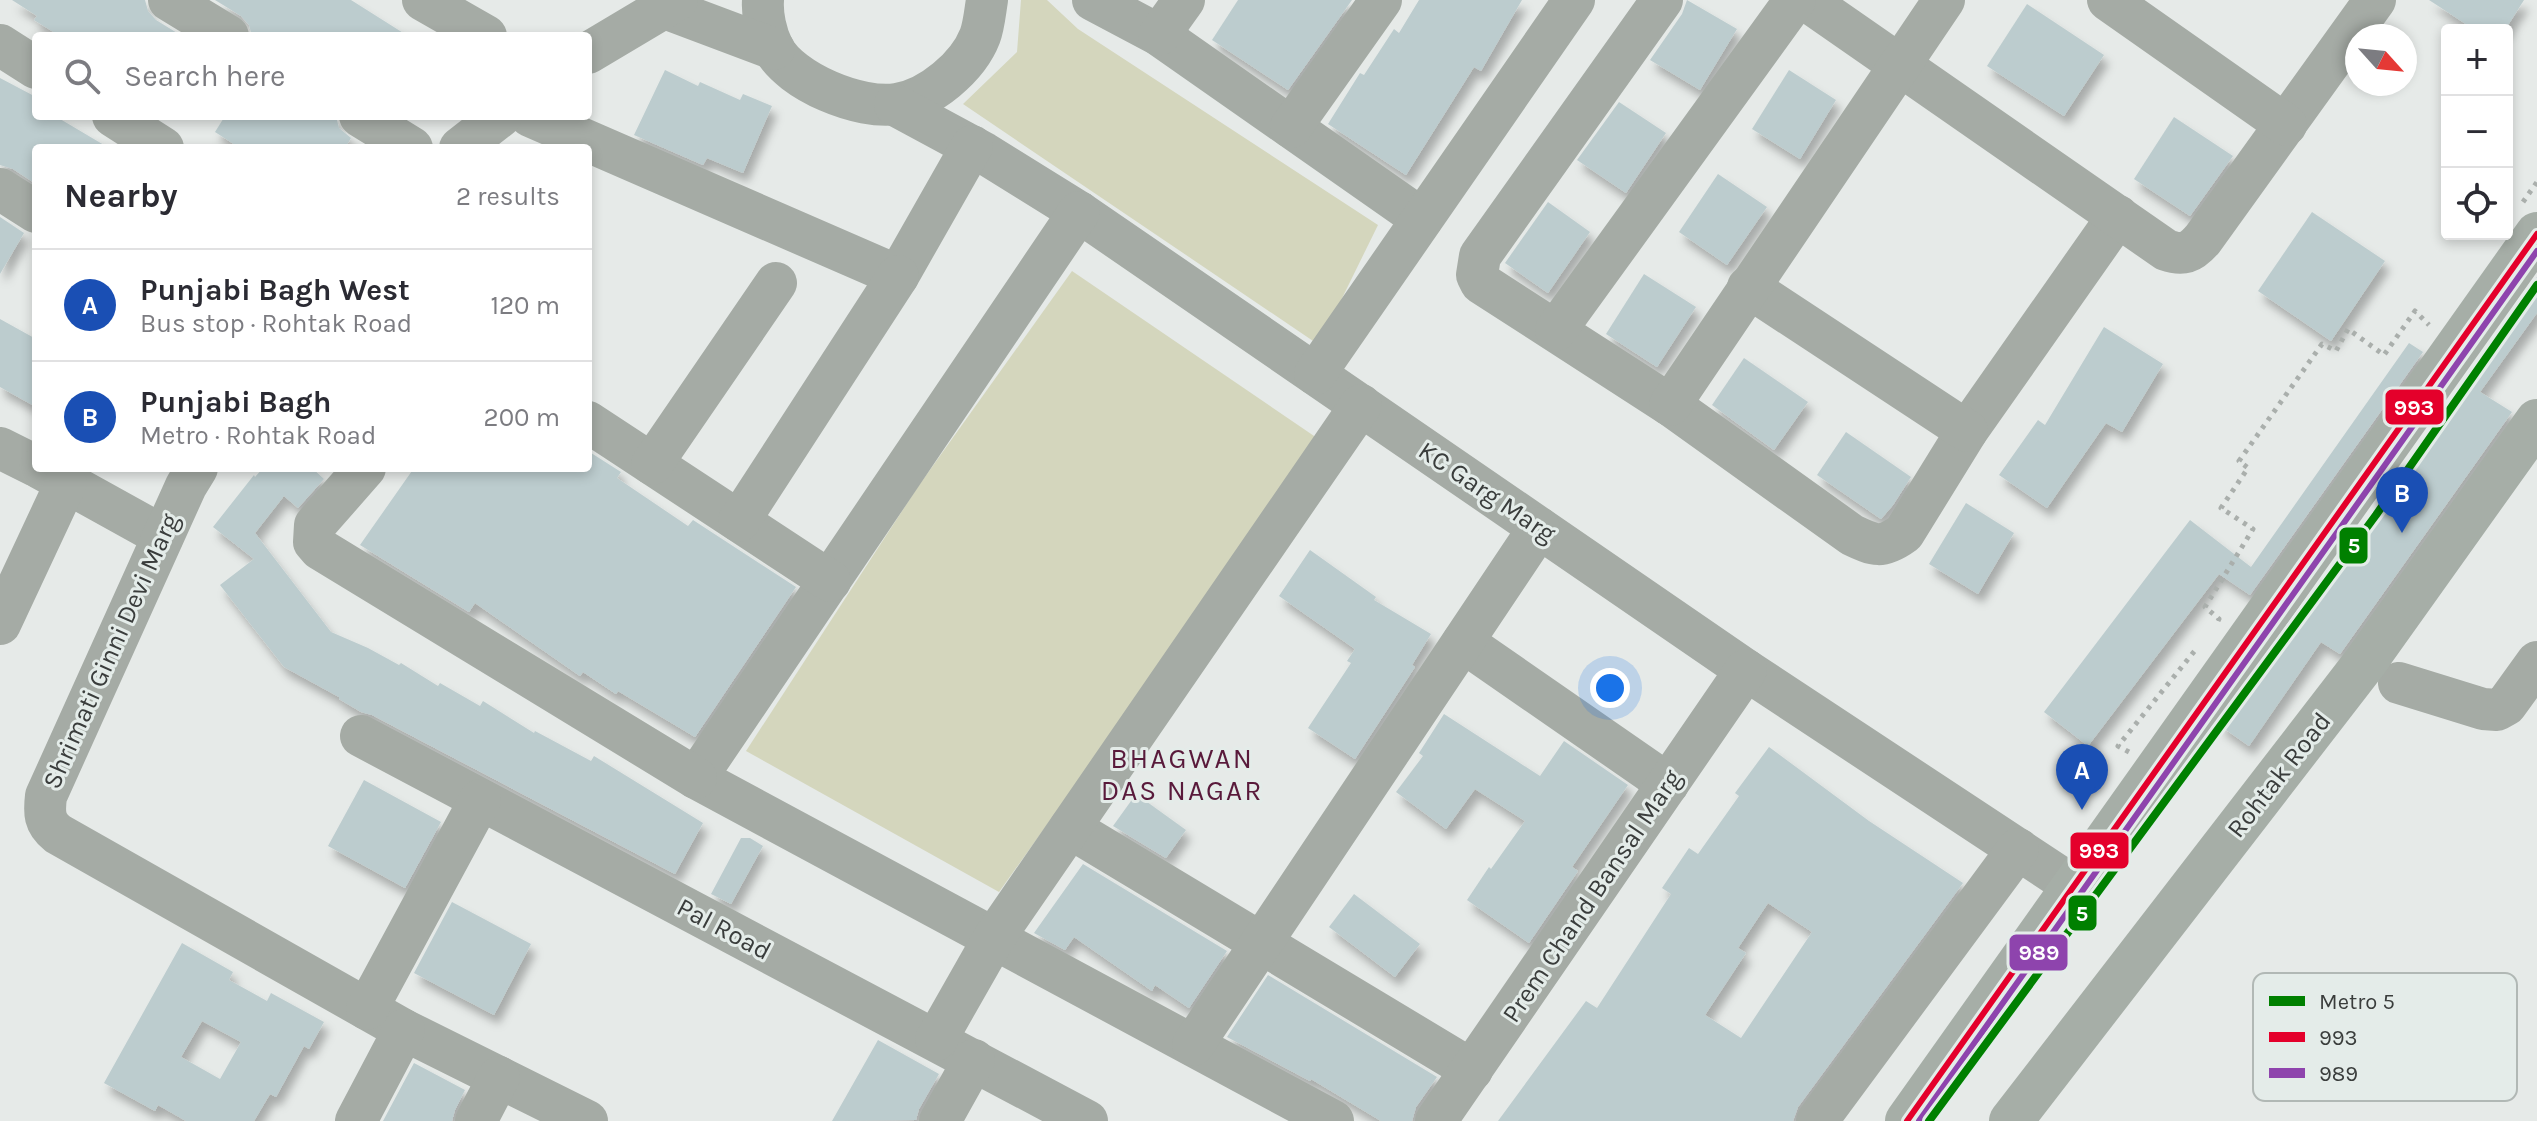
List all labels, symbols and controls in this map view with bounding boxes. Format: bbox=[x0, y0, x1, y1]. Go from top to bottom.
north arrow bbox=[2345, 24, 2417, 96]
map controls bbox=[2441, 24, 2513, 240]
button: + bbox=[2441, 24, 2513, 96]
search box bbox=[32, 32, 592, 120]
icon: search bbox=[60, 54, 104, 98]
text: Search here bbox=[124, 58, 285, 94]
button: − bbox=[2441, 96, 2513, 168]
button: locate bbox=[2441, 168, 2513, 240]
text: Nearby bbox=[64, 176, 178, 216]
text: 2 results bbox=[456, 181, 560, 212]
text: Punjabi Bagh West bbox=[140, 272, 410, 308]
text: A bbox=[82, 290, 98, 321]
text: 120 m bbox=[490, 290, 560, 321]
text: Bus stop · Rohtak Road bbox=[140, 308, 412, 339]
text: Punjabi Bagh bbox=[140, 384, 332, 420]
line badge: 993 bbox=[2384, 388, 2445, 426]
text: 993 bbox=[2394, 395, 2434, 421]
text: B bbox=[82, 402, 98, 433]
text: 200 m bbox=[484, 402, 560, 433]
text: Metro · Rohtak Road bbox=[140, 420, 376, 451]
street label: KC Garg Marg bbox=[1413, 435, 1562, 549]
pin: B bbox=[2376, 467, 2428, 533]
street label: Shrimati Ginni Devi Marg bbox=[36, 508, 186, 794]
line badge: 5 bbox=[2338, 526, 2369, 565]
text: 5 bbox=[2348, 533, 2360, 559]
your location bbox=[1590, 668, 1630, 708]
street label: Rohtak Road bbox=[2220, 706, 2338, 844]
district label: BHAGWAN DAS NAGAR bbox=[1101, 742, 1263, 807]
pin: A bbox=[2056, 744, 2108, 810]
street label: Prem Chand Bansal Marg bbox=[1496, 763, 1688, 1028]
line badge: 993 bbox=[2069, 831, 2130, 870]
text: 993 bbox=[2079, 838, 2119, 864]
street label: Pal Road bbox=[672, 891, 776, 967]
line badge: 5 bbox=[2067, 894, 2098, 932]
text: 5 bbox=[2076, 901, 2088, 927]
line badge: 989 bbox=[2008, 933, 2069, 972]
text: 989 bbox=[2018, 940, 2060, 966]
legend bbox=[2253, 973, 2517, 1101]
text: Metro 5 bbox=[2319, 989, 2395, 1015]
text: 993 bbox=[2319, 1025, 2358, 1051]
text: 989 bbox=[2319, 1061, 2358, 1087]

